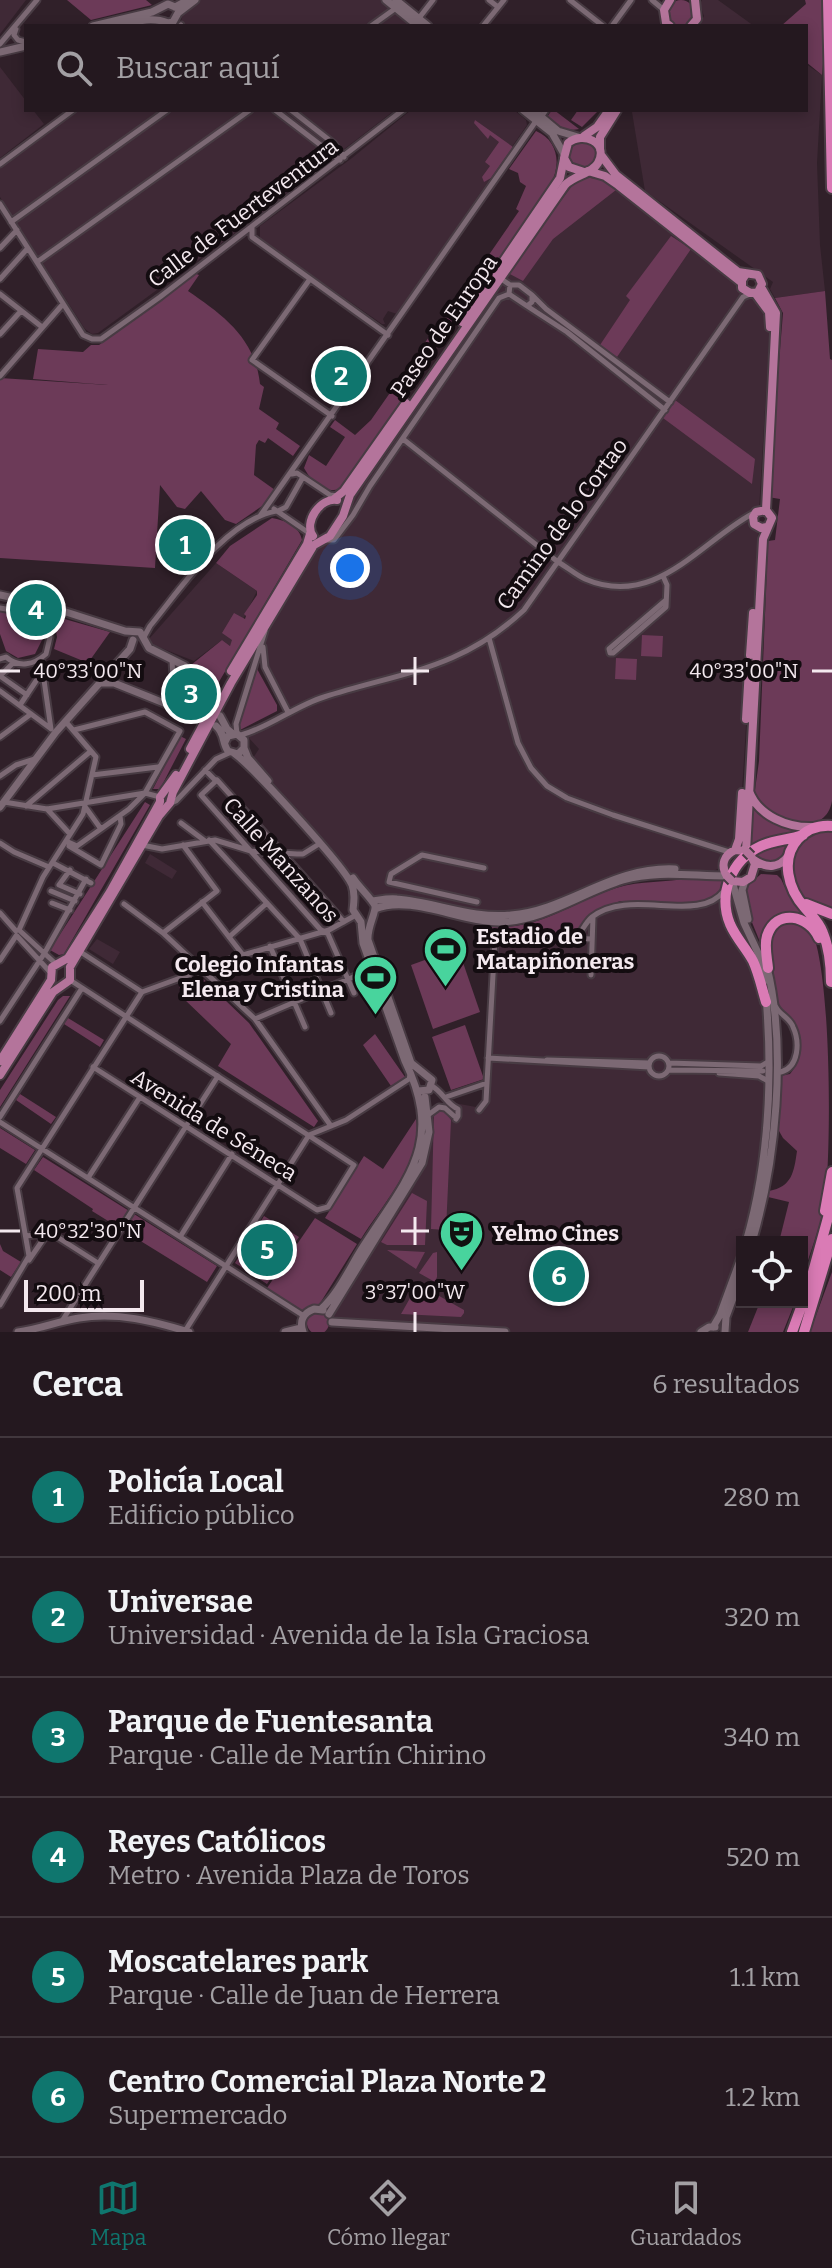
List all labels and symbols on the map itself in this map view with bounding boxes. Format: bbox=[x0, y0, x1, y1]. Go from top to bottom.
street label: Calle de Fuerteventura bbox=[143, 133, 343, 293]
street label: Paseo de Europa bbox=[385, 250, 503, 402]
pin: 2 bbox=[315, 346, 367, 406]
street label: Camino de lo Cortao bbox=[491, 433, 633, 615]
pin: 1 bbox=[159, 515, 211, 575]
your location bbox=[330, 548, 370, 588]
pin: 4 bbox=[10, 580, 62, 640]
text: 40°33'00"N bbox=[34, 659, 143, 683]
text: 40°33'00"N bbox=[690, 659, 799, 683]
pin: 3 bbox=[165, 664, 217, 724]
street label: Calle Manzanos bbox=[218, 792, 344, 928]
place label: Estadio de Matapiñoneras bbox=[476, 923, 635, 975]
sports icon: Estadio de Matapiñoneras bbox=[421, 925, 469, 988]
place label: Colegio Infantas Elena y Cristina bbox=[175, 951, 345, 1003]
sports icon: Colegio Infantas Elena y Cristina bbox=[351, 953, 399, 1016]
street label: Avenida de Séneca bbox=[126, 1063, 302, 1187]
theatre icon: Yelmo Cines bbox=[437, 1209, 485, 1272]
text: 40°32'30"N bbox=[34, 1219, 142, 1243]
pin: 5 bbox=[241, 1220, 293, 1280]
place label: Yelmo Cines bbox=[492, 1220, 619, 1247]
pin: 6 bbox=[533, 1246, 585, 1306]
scale bar bbox=[24, 1276, 144, 1312]
text: 3°37'00"W bbox=[365, 1280, 466, 1304]

